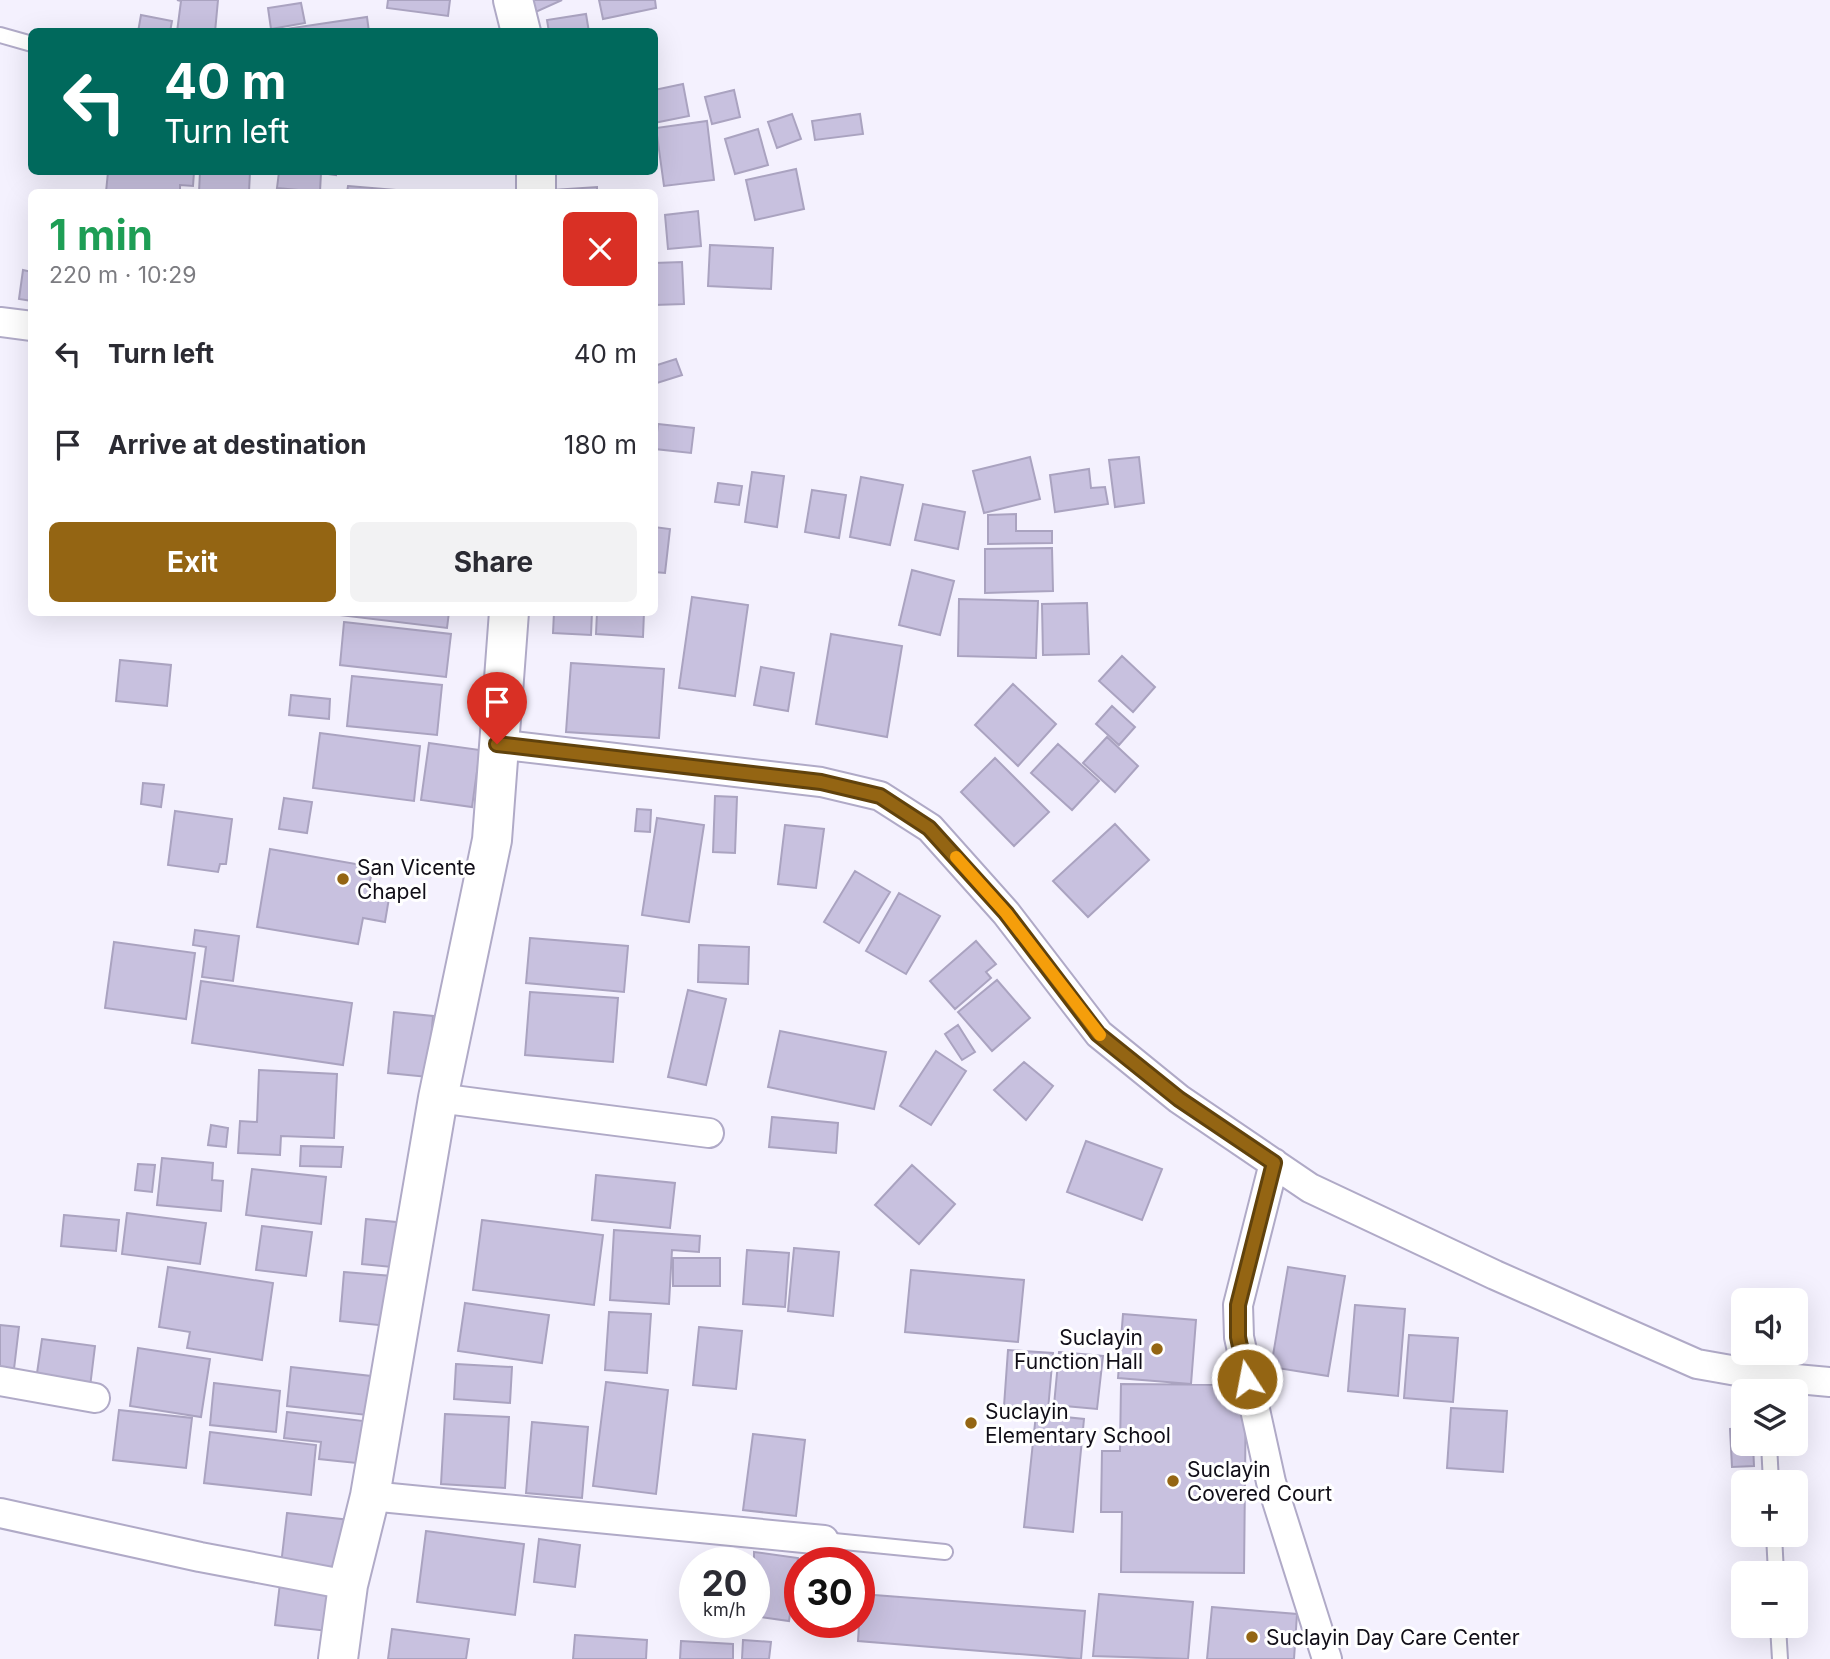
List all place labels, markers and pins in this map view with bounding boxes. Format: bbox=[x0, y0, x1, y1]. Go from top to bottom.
pin bbox=[467, 672, 527, 744]
place label: San Vicente Chapel bbox=[357, 855, 476, 904]
marker: San Vicente Chapel bbox=[335, 871, 351, 887]
place label: Suclayin Function Hall bbox=[1014, 1325, 1143, 1374]
marker: Suclayin Function Hall bbox=[1149, 1341, 1165, 1357]
place label: Suclayin Elementary School bbox=[985, 1399, 1171, 1448]
marker: Suclayin Elementary School bbox=[963, 1415, 979, 1431]
place label: Suclayin Covered Court bbox=[1187, 1457, 1332, 1506]
marker: Suclayin Covered Court bbox=[1165, 1473, 1181, 1489]
place label: Suclayin Day Care Center bbox=[1266, 1625, 1520, 1650]
marker: Suclayin Day Care Center bbox=[1244, 1629, 1260, 1645]

